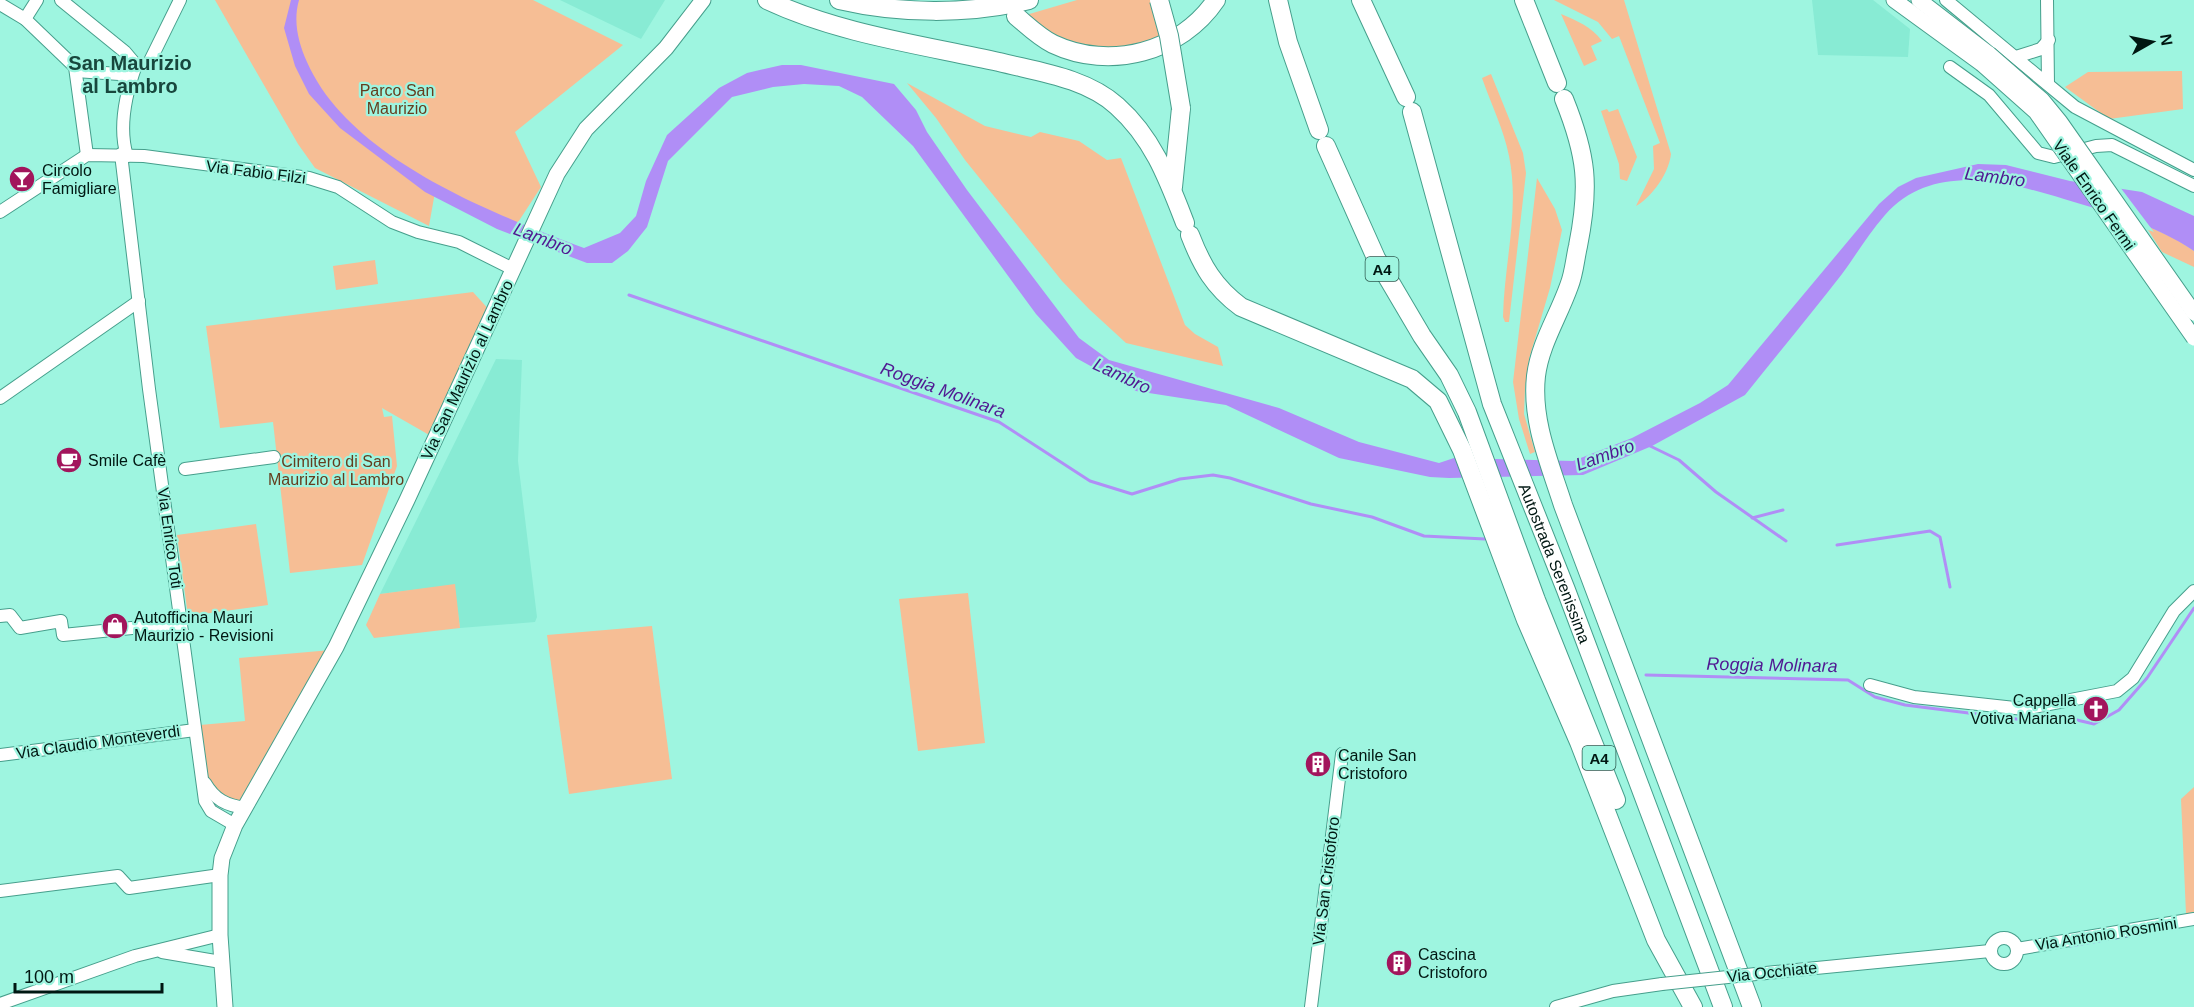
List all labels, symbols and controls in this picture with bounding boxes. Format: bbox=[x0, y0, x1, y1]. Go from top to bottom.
north arrow bbox=[2122, 12, 2182, 72]
text: N bbox=[2157, 33, 2176, 47]
district label: San Maurizio al Lambro bbox=[68, 52, 192, 97]
park label: Parco San Maurizio bbox=[360, 82, 434, 117]
street label: Viale Enrico Fermi bbox=[2050, 137, 2138, 253]
street label: Via Fabio Filzi bbox=[205, 157, 307, 187]
place label: Circolo Famigliare bbox=[42, 162, 117, 197]
water label: Lambro bbox=[1963, 163, 2027, 191]
bar icon: Circolo Famigliare bbox=[7, 164, 37, 194]
water label: Lambro bbox=[511, 219, 575, 259]
road number: A4 bbox=[1366, 257, 1398, 281]
street label: Via San Maurizio al Lambro bbox=[418, 277, 516, 463]
water label: Lambro bbox=[1090, 354, 1154, 398]
water label: Roggia Molinara bbox=[878, 358, 1008, 422]
water label: Lambro bbox=[1573, 435, 1637, 475]
cafe icon: Smile Cafè bbox=[54, 445, 84, 475]
place label: Smile Cafè bbox=[88, 452, 166, 469]
park label: Cimitero di San Maurizio al Lambro bbox=[268, 453, 404, 488]
street label: Autostrada Serenissima bbox=[1516, 481, 1594, 646]
street label: Via Enrico Toti bbox=[155, 486, 185, 590]
place label: Autofficina Mauri Maurizio - Revisioni bbox=[134, 609, 274, 644]
shop icon: Autofficina Mauri Maurizio - Revisioni bbox=[100, 611, 130, 641]
water label: Roggia Molinara bbox=[1706, 654, 1838, 676]
place label: Cappella Votiva Mariana bbox=[1970, 692, 2076, 727]
church icon: Cappella Votiva Mariana bbox=[2081, 694, 2111, 724]
street label: Via Claudio Monteverdi bbox=[15, 722, 181, 762]
road number: A4 bbox=[1582, 746, 1616, 770]
place label: Canile San Cristoforo bbox=[1338, 747, 1416, 782]
building icon: Canile San Cristoforo bbox=[1303, 749, 1333, 779]
street label: Via San Cristoforo bbox=[1310, 816, 1342, 946]
street label: Via Antonio Rosmini bbox=[2034, 914, 2178, 954]
place label: Cascina Cristoforo bbox=[1418, 946, 1487, 981]
building icon: Cascina Cristoforo bbox=[1384, 948, 1414, 978]
scale bar bbox=[15, 956, 162, 994]
street label: Via Occhiate bbox=[1726, 959, 1818, 985]
text: 100 m bbox=[24, 967, 74, 987]

